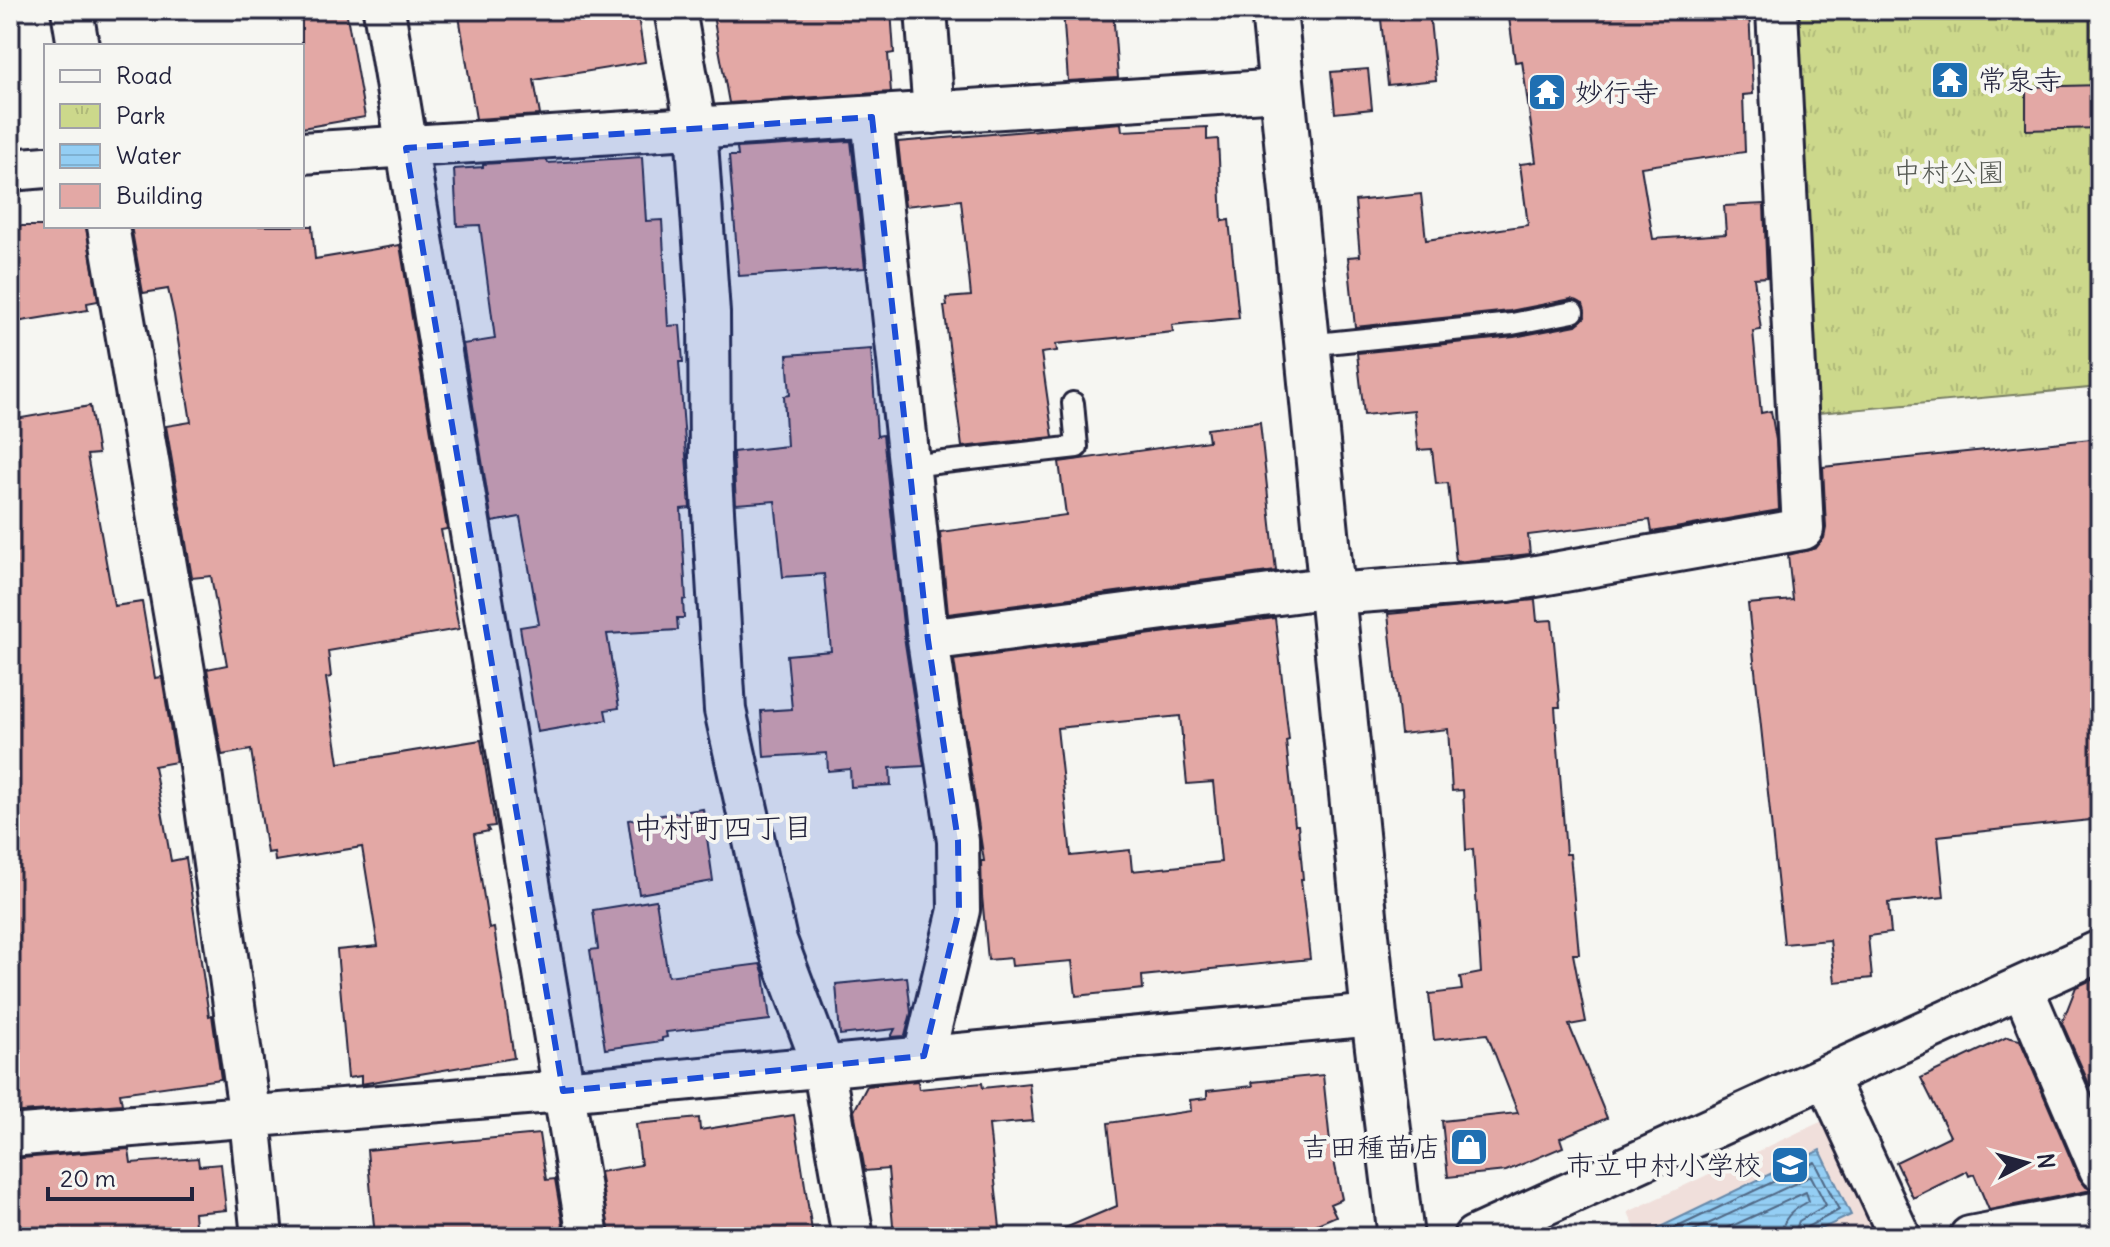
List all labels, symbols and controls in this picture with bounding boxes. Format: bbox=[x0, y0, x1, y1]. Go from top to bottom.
legend bbox=[44, 44, 304, 228]
temple icon: 常泉寺 bbox=[1929, 59, 1971, 101]
text: Road bbox=[116, 60, 172, 90]
place label: 常泉寺 bbox=[1978, 62, 2062, 98]
temple icon: 妙行寺 bbox=[1526, 71, 1568, 113]
place label: 妙行寺 bbox=[1575, 74, 1659, 110]
text: Park bbox=[116, 100, 166, 130]
text: Water bbox=[116, 140, 181, 170]
park label: 中村公園 bbox=[1893, 154, 2005, 190]
text: Building bbox=[116, 180, 203, 210]
district label: 中村町四丁目 bbox=[633, 808, 813, 846]
north arrow bbox=[1986, 1123, 2066, 1203]
shop icon: 吉田種苗店 bbox=[1448, 1126, 1490, 1168]
place label: 吉田種苗店 bbox=[1301, 1129, 1441, 1165]
school or university icon: 市立中村小学校 bbox=[1769, 1144, 1811, 1186]
place label: 市立中村小学校 bbox=[1566, 1147, 1762, 1183]
scale bar bbox=[48, 1151, 192, 1201]
text: N bbox=[2031, 1152, 2061, 1170]
text: 20 m bbox=[60, 1163, 116, 1193]

